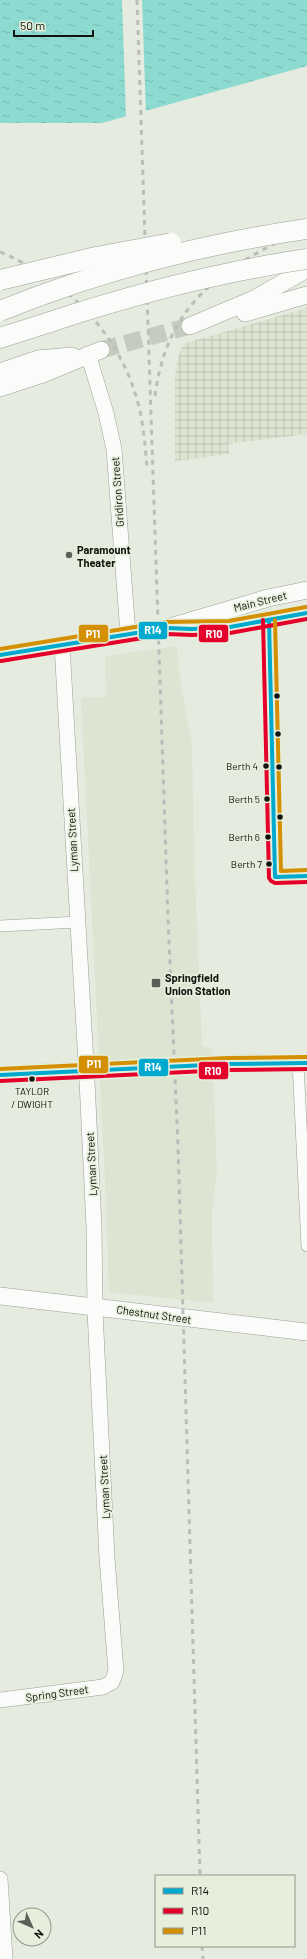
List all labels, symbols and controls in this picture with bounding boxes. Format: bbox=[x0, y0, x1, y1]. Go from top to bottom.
scale bar bbox=[14, 12, 93, 38]
text: 50 m bbox=[20, 18, 45, 32]
street label: Gridiron Street bbox=[108, 456, 126, 528]
place label: Paramount Theater bbox=[77, 543, 131, 569]
marker: Paramount Theater bbox=[64, 550, 74, 560]
street label: Main Street bbox=[232, 588, 288, 614]
line badge: R14 bbox=[138, 621, 168, 640]
text: R14 bbox=[144, 623, 162, 636]
line badge: P11 bbox=[78, 624, 109, 643]
line badge: R10 bbox=[198, 624, 229, 643]
text: P11 bbox=[86, 627, 100, 640]
text: R10 bbox=[206, 627, 222, 640]
unlabelled marker bbox=[272, 691, 282, 701]
unlabelled marker bbox=[273, 729, 283, 739]
place label: Berth 4 bbox=[226, 760, 258, 772]
marker: Berth 4 bbox=[261, 761, 271, 771]
unlabelled marker bbox=[274, 762, 284, 772]
place label: Berth 5 bbox=[228, 793, 260, 805]
marker: Berth 5 bbox=[262, 794, 272, 804]
street label: Lyman Street bbox=[64, 808, 80, 872]
unlabelled marker bbox=[275, 812, 285, 822]
place label: Berth 6 bbox=[228, 831, 260, 843]
marker: Berth 6 bbox=[263, 832, 273, 842]
place label: Berth 7 bbox=[231, 858, 262, 870]
marker: Berth 7 bbox=[264, 859, 274, 869]
place label: Springfield Union Station bbox=[165, 971, 231, 997]
marker: Springfield Union Station bbox=[150, 977, 162, 989]
line badge: P11 bbox=[78, 1055, 109, 1074]
text: P11 bbox=[87, 1057, 101, 1070]
line badge: R14 bbox=[138, 1058, 169, 1077]
text: R14 bbox=[144, 1060, 162, 1073]
line badge: R10 bbox=[198, 1061, 229, 1080]
text: R10 bbox=[205, 1064, 221, 1077]
marker: TAYLOR / DWIGHT bbox=[27, 1074, 37, 1084]
place label: TAYLOR / DWIGHT bbox=[11, 1085, 53, 1110]
street label: Lyman Street bbox=[83, 1132, 99, 1196]
street label: Chestnut Street bbox=[116, 1302, 192, 1326]
street label: Lyman Street bbox=[96, 1455, 112, 1519]
street label: Spring Street bbox=[25, 1682, 89, 1704]
legend bbox=[155, 1875, 295, 1947]
text: R14 bbox=[191, 1883, 209, 1897]
text: R10 bbox=[191, 1903, 209, 1917]
north arrow bbox=[12, 1907, 52, 1947]
text: P11 bbox=[191, 1923, 207, 1937]
text: N bbox=[32, 1927, 47, 1942]

